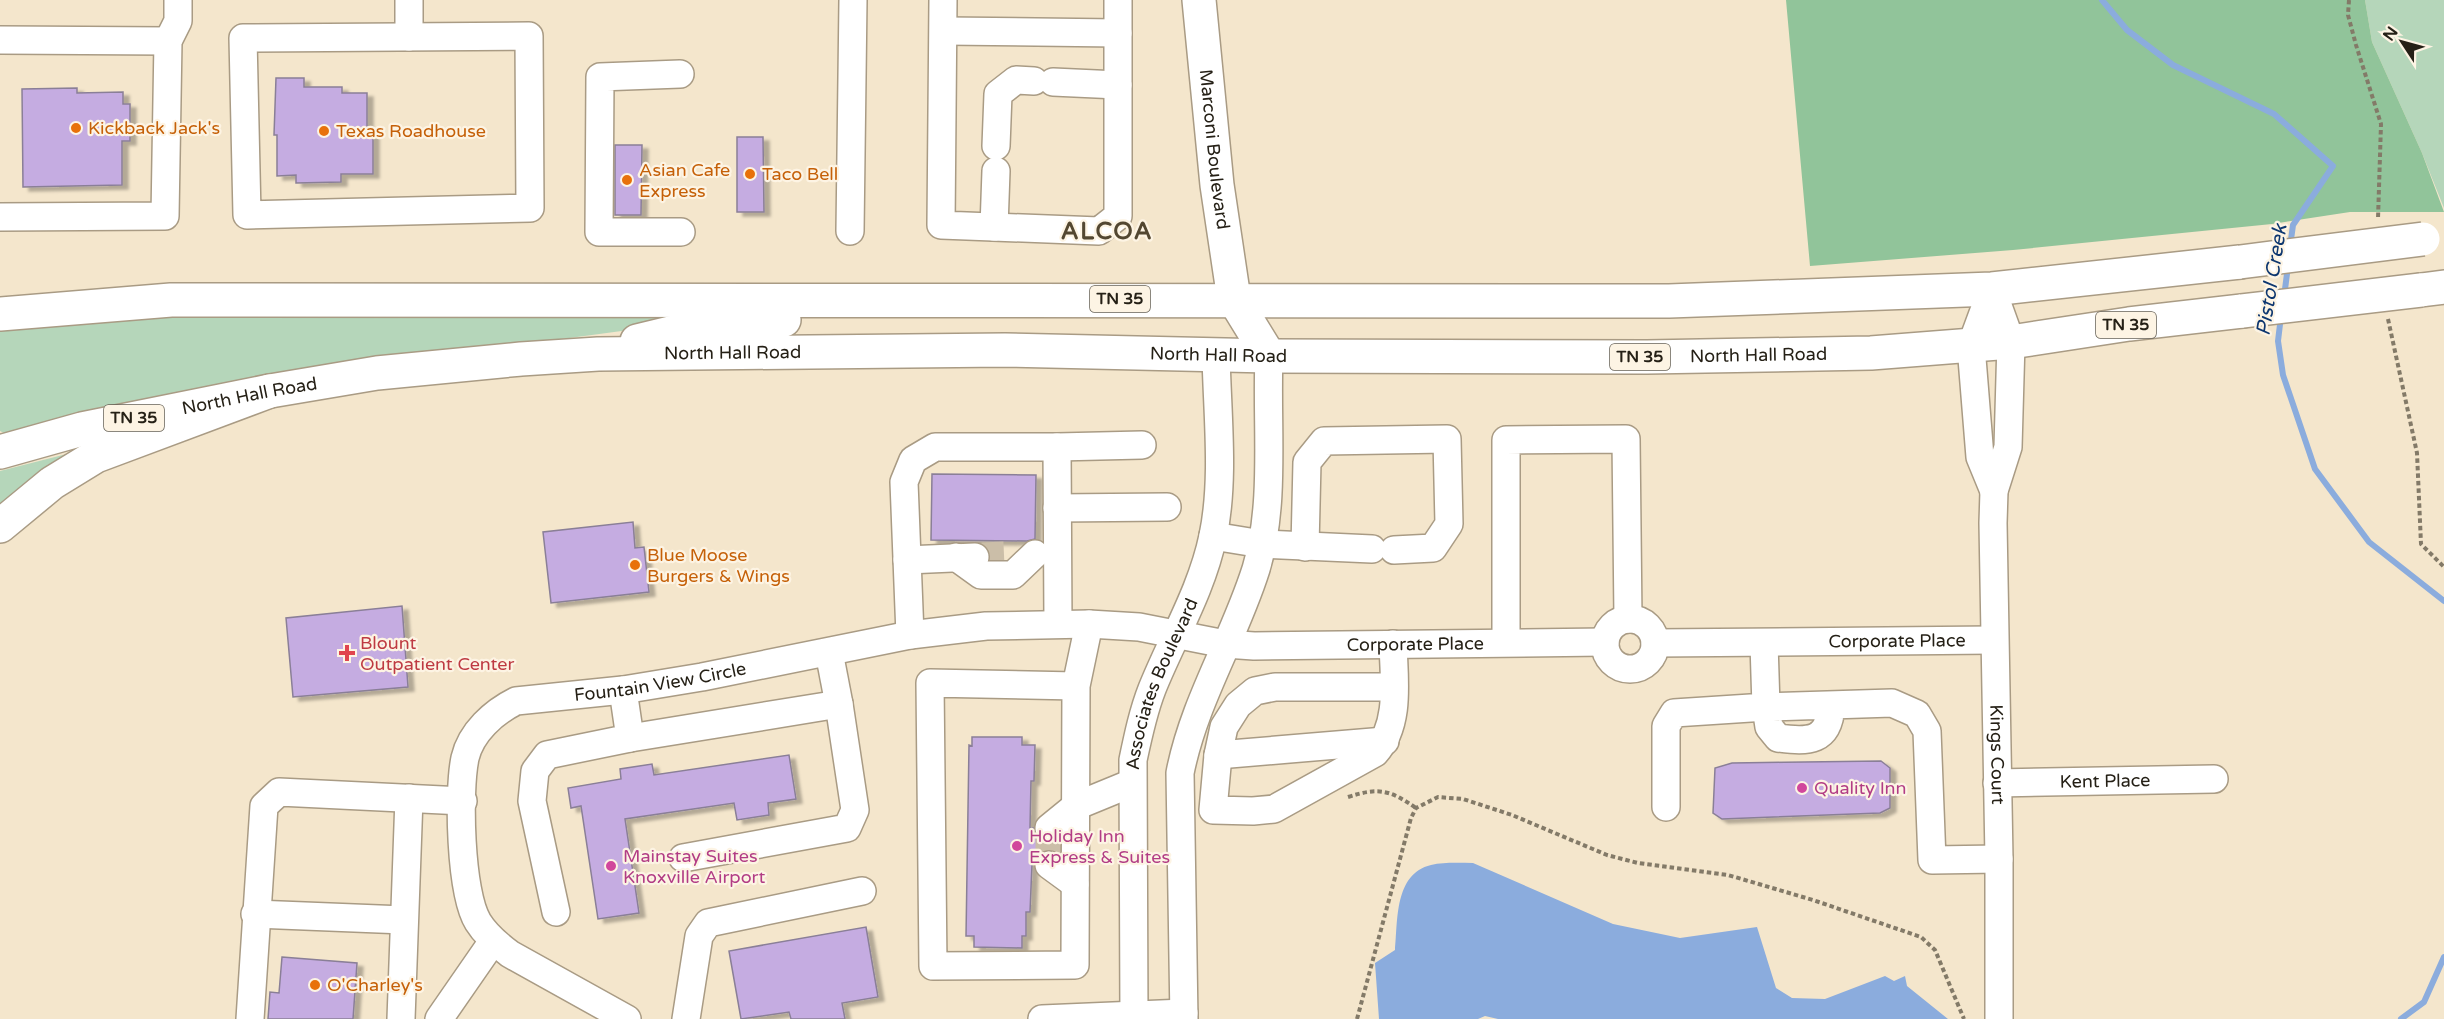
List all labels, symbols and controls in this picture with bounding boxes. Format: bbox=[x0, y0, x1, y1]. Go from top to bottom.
north arrow bbox=[2372, 12, 2432, 72]
text: N bbox=[2379, 23, 2403, 45]
street label: Marconi Boulevard bbox=[1195, 68, 1234, 231]
place label: Kickback Jack's bbox=[88, 117, 220, 139]
place label: Texas Roadhouse bbox=[336, 120, 486, 142]
marker: Kickback Jack's bbox=[69, 121, 83, 135]
marker: Texas Roadhouse bbox=[317, 124, 331, 138]
place label: Asian Cafe Express bbox=[639, 159, 730, 202]
place label: Taco Bell bbox=[762, 163, 838, 185]
marker: Taco Bell bbox=[743, 167, 757, 181]
marker: Asian Cafe Express bbox=[620, 173, 634, 187]
district label: ALCOA bbox=[1061, 217, 1153, 246]
water label: Pistol Creek bbox=[2251, 221, 2293, 337]
road number: TN 35 bbox=[1090, 286, 1150, 312]
road number: TN 35 bbox=[2096, 312, 2156, 338]
street label: North Hall Road bbox=[664, 341, 801, 364]
street label: North Hall Road bbox=[1150, 342, 1287, 367]
street label: North Hall Road bbox=[1690, 343, 1827, 367]
road number: TN 35 bbox=[1610, 344, 1670, 370]
street label: North Hall Road bbox=[180, 372, 319, 420]
road number: TN 35 bbox=[104, 405, 164, 431]
place label: Blue Moose Burgers & Wings bbox=[647, 544, 790, 587]
marker: Blue Moose Burgers & Wings bbox=[628, 558, 642, 572]
street label: Associates Boulevard bbox=[1122, 595, 1203, 770]
street label: Corporate Place bbox=[1828, 629, 1966, 652]
place label: Blount Outpatient Center bbox=[360, 632, 515, 675]
street label: Corporate Place bbox=[1347, 632, 1484, 656]
marker: Blount Outpatient Center bbox=[338, 644, 356, 662]
street label: Fountain View Circle bbox=[573, 657, 748, 706]
street label: Kings Court bbox=[1985, 704, 2009, 805]
street label: Kent Place bbox=[2059, 769, 2151, 793]
place label: Quality Inn bbox=[1814, 777, 1907, 799]
marker: Quality Inn bbox=[1795, 781, 1809, 795]
place label: Holiday Inn Express & Suites bbox=[1029, 825, 1170, 868]
marker: Holiday Inn Express & Suites bbox=[1010, 839, 1024, 853]
place label: Mainstay Suites Knoxville Airport bbox=[623, 845, 765, 888]
marker: Mainstay Suites Knoxville Airport bbox=[604, 859, 618, 873]
place label: O'Charley's bbox=[327, 974, 423, 996]
marker: O'Charley's bbox=[308, 978, 322, 992]

